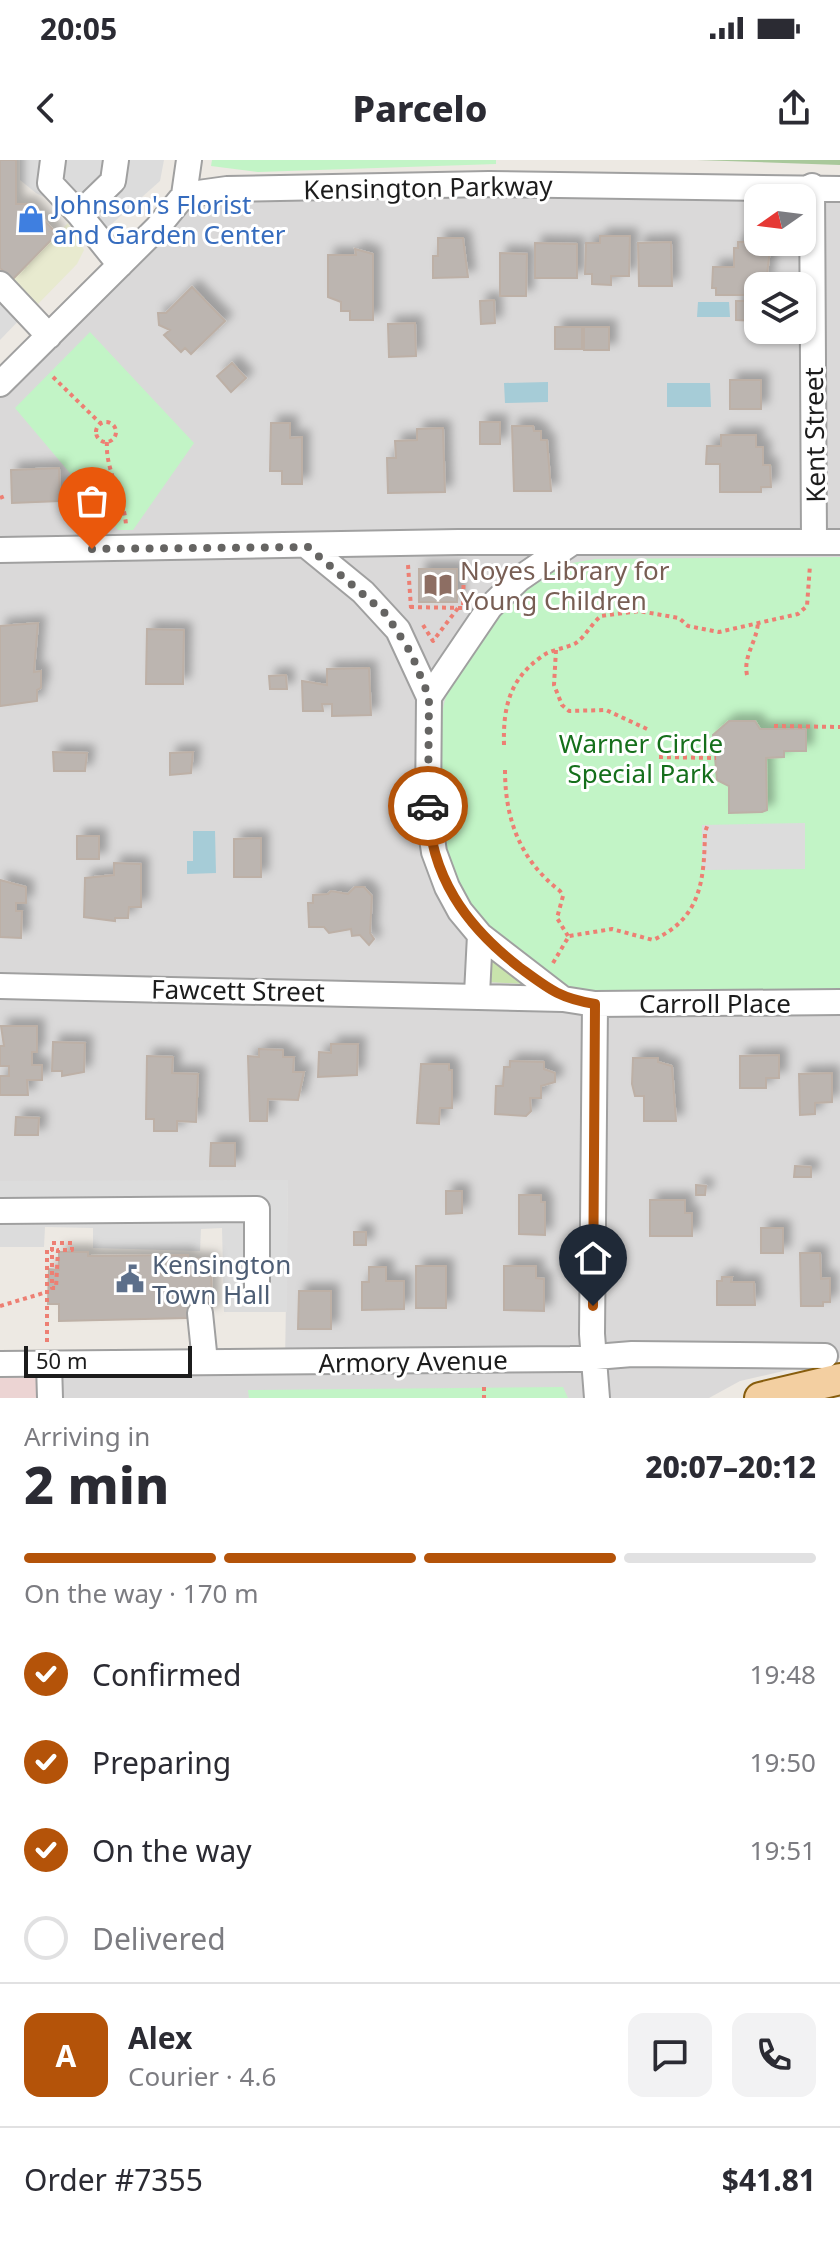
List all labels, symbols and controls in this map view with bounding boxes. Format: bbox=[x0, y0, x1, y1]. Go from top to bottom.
text: 20:05 bbox=[40, 8, 117, 49]
text: Parcelo bbox=[353, 84, 487, 133]
icon: back bbox=[24, 86, 68, 130]
icon: share bbox=[772, 86, 816, 130]
street label: Kensington Parkway bbox=[303, 167, 554, 207]
north arrow bbox=[744, 184, 816, 256]
map controls bbox=[744, 184, 816, 344]
place label: Johnson's Florist and Garden Center bbox=[50, 186, 286, 252]
shop icon: Johnson's Florist and Garden Center bbox=[16, 204, 46, 234]
button: layers bbox=[744, 272, 816, 344]
street label: Kent Street bbox=[795, 367, 833, 503]
pin bbox=[58, 467, 126, 549]
icon: bag bbox=[70, 479, 114, 523]
place label: Noyes Library for Young Children bbox=[460, 552, 670, 618]
library icon: Noyes Library for Young Children bbox=[423, 570, 453, 600]
park label: Warner Circle Special Park bbox=[559, 725, 723, 791]
courier bbox=[388, 766, 468, 846]
icon: car bbox=[406, 784, 450, 828]
street label: Fawcett Street bbox=[151, 970, 325, 1010]
street label: Carroll Place bbox=[639, 985, 791, 1021]
pin bbox=[559, 1224, 627, 1306]
icon: home bbox=[571, 1236, 615, 1280]
place label: Kensington Town Hall bbox=[152, 1246, 291, 1312]
public building icon: Kensington Town Hall bbox=[115, 1264, 145, 1294]
street label: Armory Avenue bbox=[318, 1341, 508, 1381]
scale bar bbox=[24, 1342, 192, 1378]
text: 50 m bbox=[36, 1345, 87, 1375]
text: Arriving in bbox=[24, 1418, 150, 1454]
text: 20:07–20:12 bbox=[645, 1446, 816, 1487]
text: 2 min bbox=[24, 1448, 169, 1519]
text: On the way · 170 m bbox=[24, 1575, 258, 1611]
icon: check bbox=[24, 1652, 68, 1696]
text: Confirmed bbox=[92, 1654, 242, 1695]
text: 19:48 bbox=[750, 1656, 816, 1692]
icon: check bbox=[24, 1740, 68, 1784]
text: Preparing bbox=[92, 1742, 231, 1783]
text: 19:50 bbox=[750, 1744, 816, 1780]
icon: check bbox=[24, 1828, 68, 1872]
text: On the way bbox=[92, 1830, 252, 1871]
text: 19:51 bbox=[750, 1832, 816, 1868]
text: Delivered bbox=[92, 1918, 226, 1959]
button: chat bbox=[628, 2013, 712, 2097]
button: phone bbox=[732, 2013, 816, 2097]
text: Alex bbox=[128, 2017, 192, 2058]
text: A bbox=[56, 2035, 76, 2076]
text: Courier · 4.6 bbox=[128, 2058, 276, 2094]
text: Order #7355 bbox=[24, 2159, 203, 2200]
text: $41.81 bbox=[722, 2159, 816, 2200]

